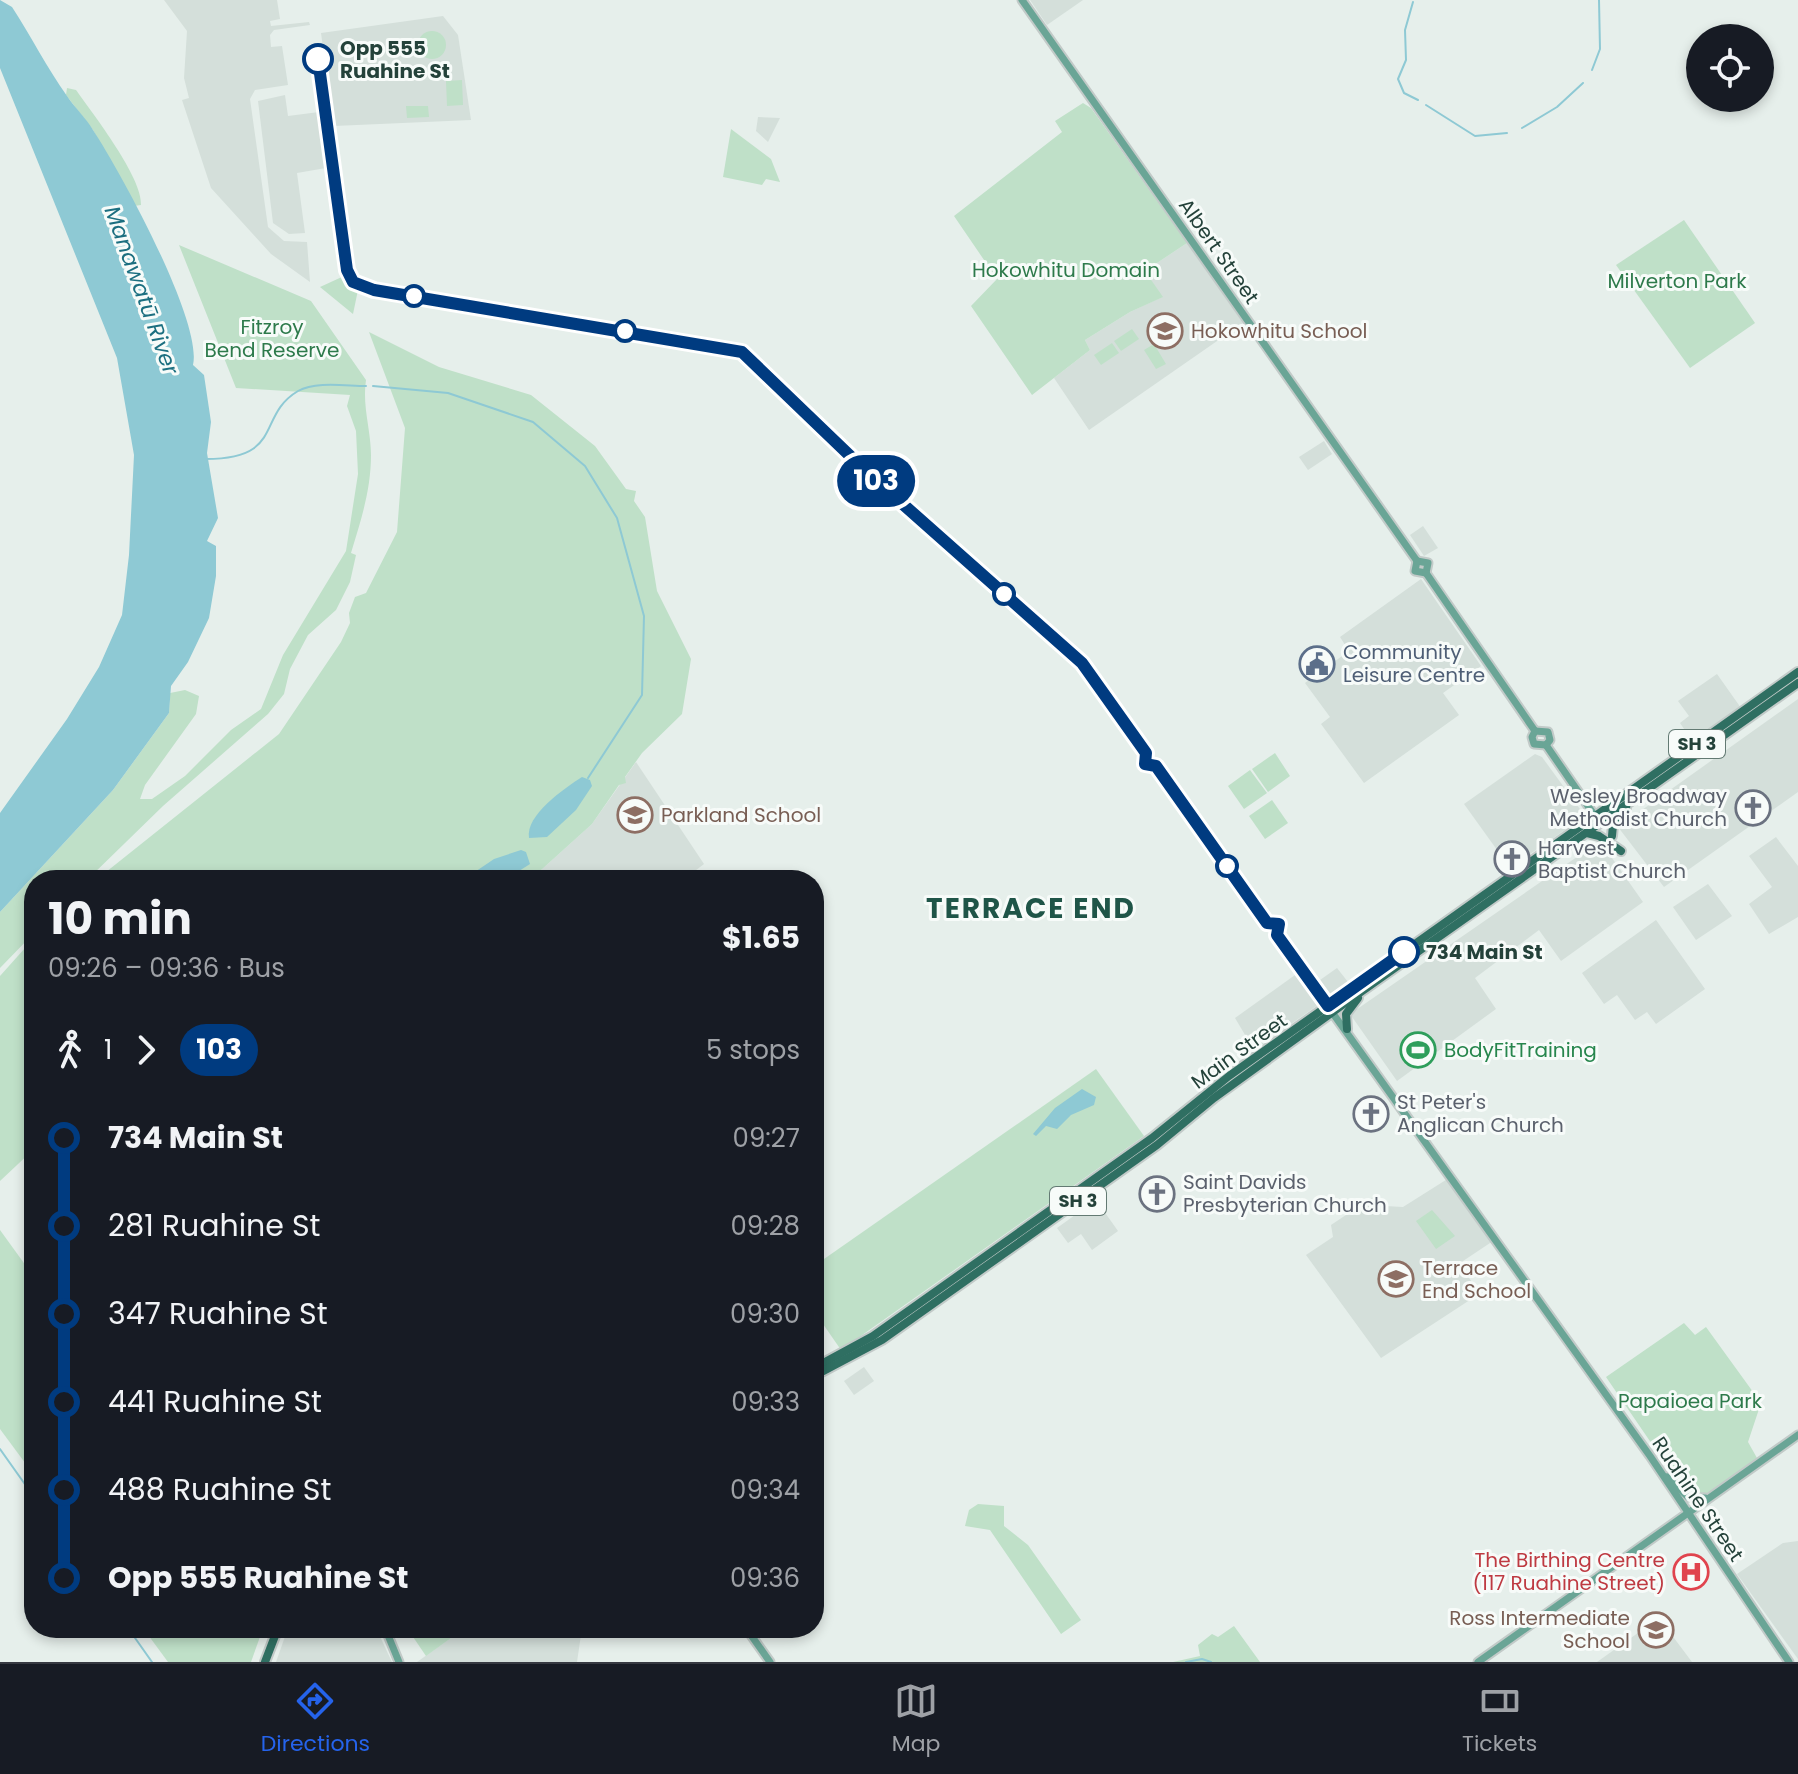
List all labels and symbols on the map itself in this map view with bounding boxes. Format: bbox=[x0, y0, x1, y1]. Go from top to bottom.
place label: Opp 555 Ruahine St bbox=[340, 34, 450, 85]
marker: Opp 555 Ruahine St bbox=[303, 44, 333, 74]
street label: Albert Street bbox=[1172, 193, 1266, 309]
water label: Manawatū River bbox=[97, 202, 187, 380]
park label: Hokowhitu Domain bbox=[972, 256, 1160, 284]
park label: Milverton Park bbox=[1607, 267, 1747, 295]
unlabelled marker bbox=[403, 285, 425, 307]
school or university icon: Hokowhitu School bbox=[1146, 312, 1184, 350]
park label: Fitzroy Bend Reserve bbox=[205, 313, 339, 364]
place label: Hokowhitu School bbox=[1191, 317, 1367, 345]
unlabelled marker bbox=[614, 320, 636, 342]
line badge: 103 bbox=[830, 455, 922, 507]
unlabelled marker bbox=[993, 583, 1015, 605]
place label: Community Leisure Centre bbox=[1343, 638, 1485, 689]
public building icon: Community Leisure Centre bbox=[1298, 645, 1336, 683]
road number: SH 3 bbox=[1669, 730, 1725, 758]
place label: Wesley Broadway Methodist Church bbox=[1550, 782, 1727, 833]
church icon: Wesley Broadway Methodist Church bbox=[1734, 789, 1772, 827]
school or university icon: Parkland School bbox=[616, 796, 654, 834]
place label: Parkland School bbox=[661, 801, 821, 829]
place label: Harvest Baptist Church bbox=[1538, 834, 1686, 885]
church icon: Harvest Baptist Church bbox=[1493, 840, 1531, 878]
unlabelled marker bbox=[1216, 855, 1238, 877]
district label: TERRACE END bbox=[926, 889, 1136, 928]
marker: 734 Main St bbox=[1389, 937, 1419, 967]
place label: 734 Main St bbox=[1426, 938, 1543, 966]
street label: Main Street bbox=[1185, 1007, 1293, 1095]
sports icon: BodyFitTraining bbox=[1399, 1031, 1437, 1069]
place label: BodyFitTraining bbox=[1444, 1036, 1597, 1064]
place label: St Peter's Anglican Church bbox=[1397, 1088, 1564, 1139]
church icon: St Peter's Anglican Church bbox=[1352, 1095, 1390, 1133]
place label: Saint Davids Presbyterian Church bbox=[1183, 1168, 1387, 1219]
church icon: Saint Davids Presbyterian Church bbox=[1138, 1175, 1176, 1213]
road number: SH 3 bbox=[1050, 1187, 1106, 1215]
place label: Terrace End School bbox=[1422, 1254, 1531, 1305]
school or university icon: Terrace End School bbox=[1377, 1260, 1415, 1298]
park label: Papaioea Park bbox=[1618, 1387, 1763, 1415]
street label: Ruahine Street bbox=[1646, 1431, 1750, 1567]
place label: The Birthing Centre (117 Ruahine Street) bbox=[1472, 1546, 1665, 1597]
hospital icon: The Birthing Centre (117 Ruahine Street) bbox=[1672, 1553, 1710, 1591]
place label: Ross Intermediate School bbox=[1449, 1604, 1630, 1655]
school or university icon: Ross Intermediate School bbox=[1637, 1611, 1675, 1649]

